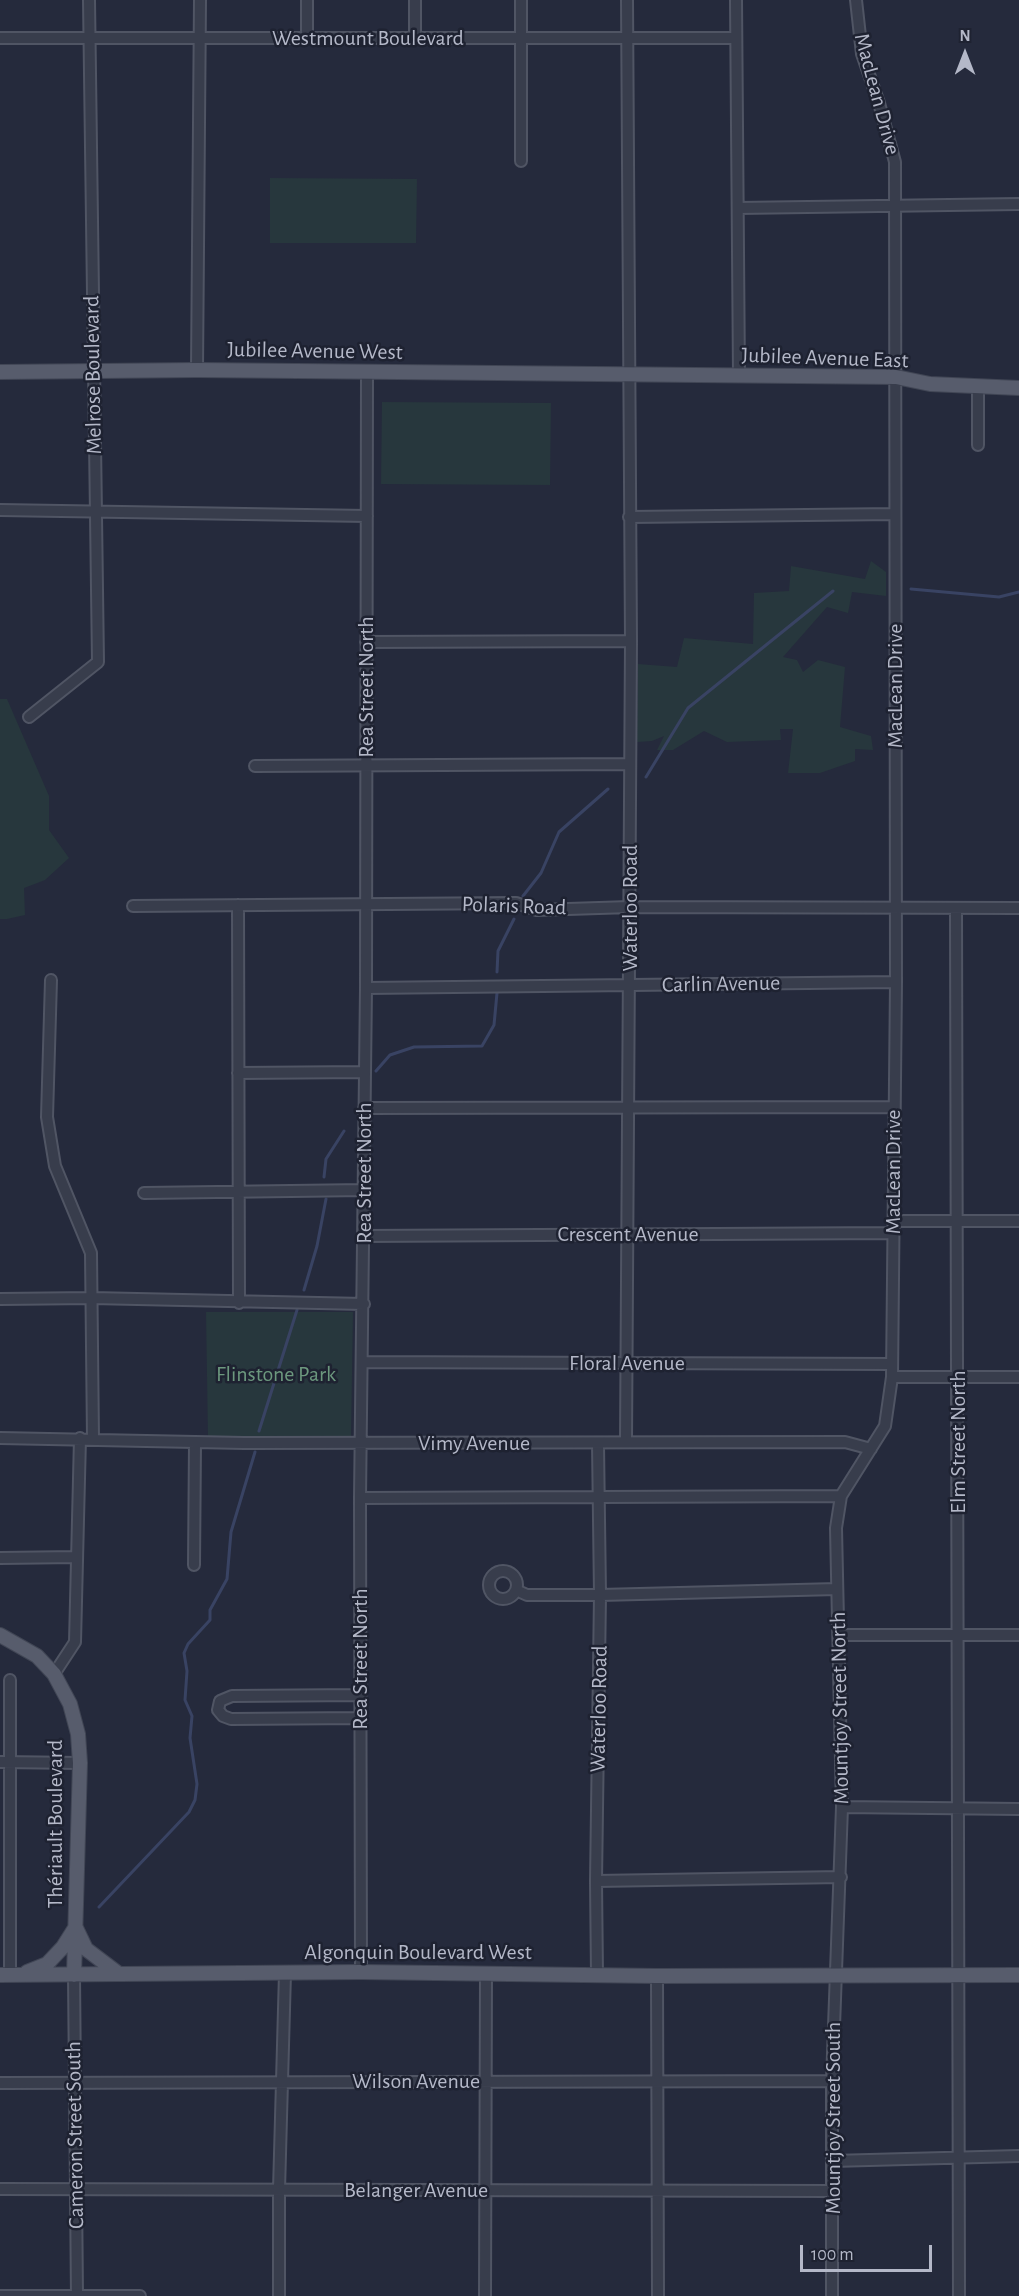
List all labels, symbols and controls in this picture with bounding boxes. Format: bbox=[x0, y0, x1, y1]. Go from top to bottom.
north arrow bbox=[935, 24, 995, 84]
street label: Westmount Boulevard bbox=[272, 25, 464, 51]
text: N bbox=[959, 28, 971, 44]
street label: MacLean Drive bbox=[848, 30, 906, 158]
street label: Melrose Boulevard bbox=[78, 295, 108, 455]
street label: Jubilee Avenue West bbox=[227, 336, 403, 366]
street label: Jubilee Avenue East bbox=[741, 342, 909, 374]
street label: Rea Street North bbox=[353, 616, 379, 758]
street label: MacLean Drive bbox=[882, 624, 908, 748]
street label: Waterloo Road bbox=[617, 844, 643, 972]
street label: Polaris Road bbox=[461, 891, 567, 921]
street label: Carlin Avenue bbox=[662, 970, 780, 998]
street label: Rea Street North bbox=[351, 1102, 377, 1244]
street label: MacLean Drive bbox=[880, 1110, 906, 1234]
street label: Crescent Avenue bbox=[557, 1221, 699, 1247]
street label: Floral Avenue bbox=[569, 1350, 685, 1376]
park label: Flinstone Park bbox=[216, 1361, 336, 1387]
street label: Elm Street North bbox=[945, 1370, 971, 1514]
street label: Vimy Avenue bbox=[418, 1430, 530, 1456]
street label: Rea Street North bbox=[347, 1588, 373, 1730]
street label: Mountjoy Street North bbox=[825, 1611, 855, 1805]
street label: Waterloo Road bbox=[585, 1645, 613, 1773]
street label: Thériault Boulevard bbox=[42, 1740, 68, 1908]
street label: Algonquin Boulevard West bbox=[304, 1939, 532, 1965]
street label: Mountjoy Street South bbox=[820, 2022, 846, 2214]
street label: Cameron Street South bbox=[60, 2041, 90, 2229]
street label: Wilson Avenue bbox=[352, 2068, 480, 2094]
street label: Belanger Avenue bbox=[344, 2177, 488, 2203]
scale bar bbox=[803, 2233, 935, 2271]
text: 100 m bbox=[811, 2246, 854, 2264]

